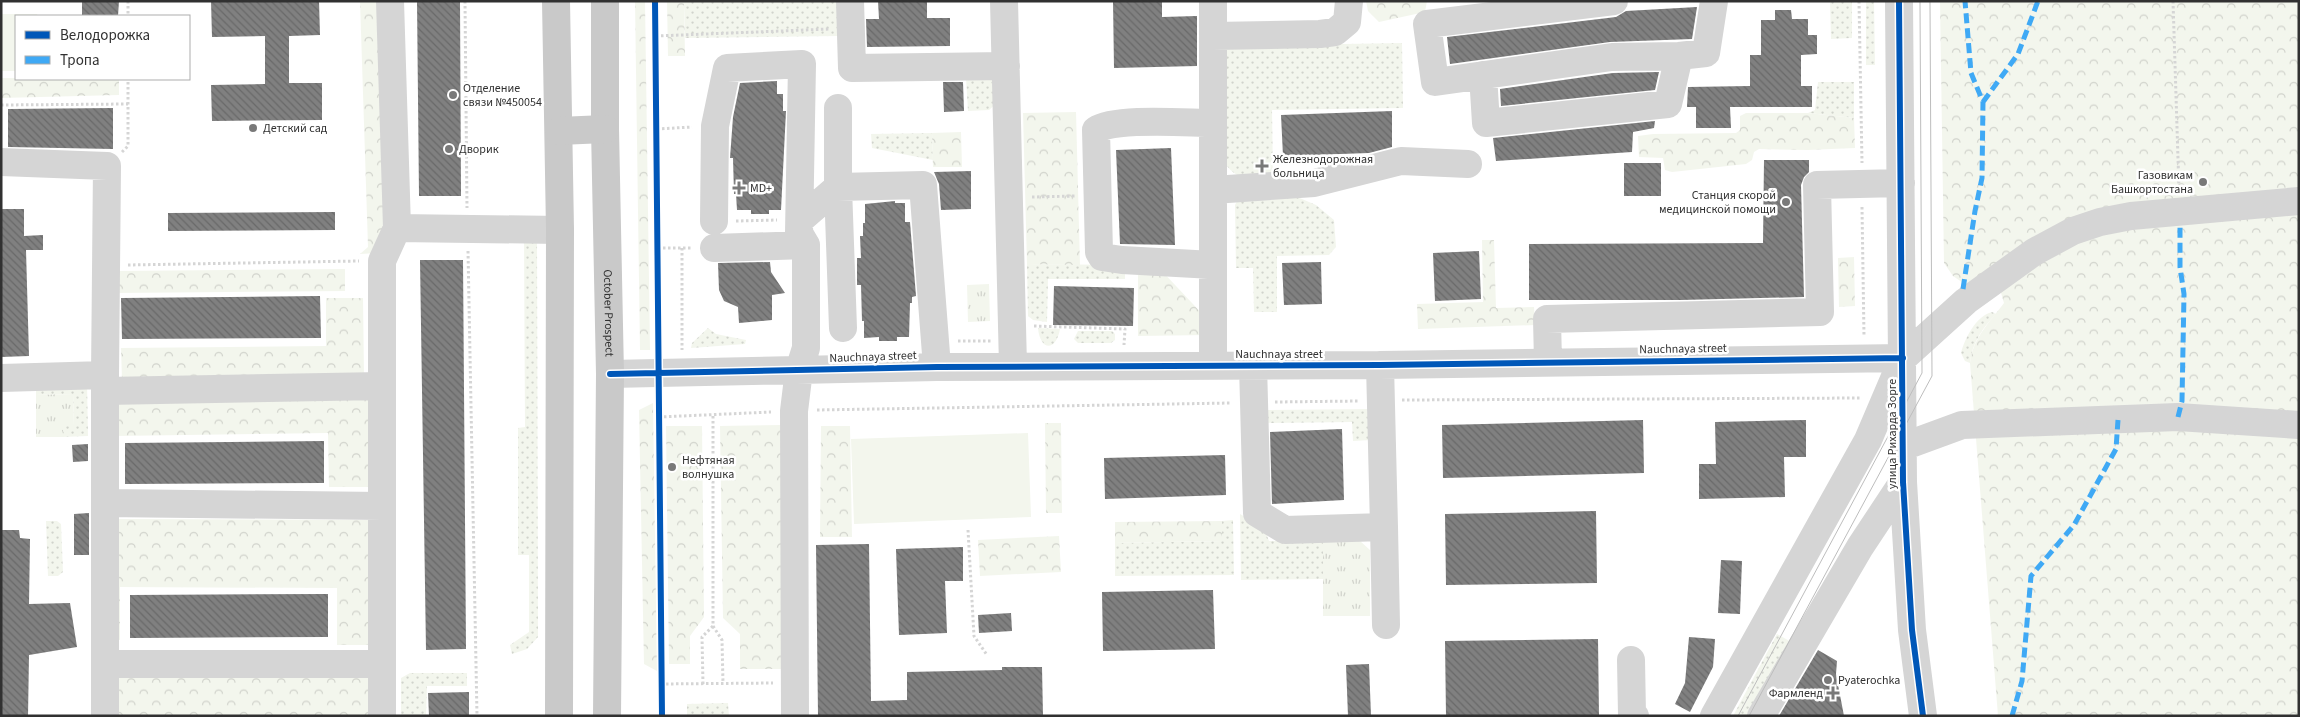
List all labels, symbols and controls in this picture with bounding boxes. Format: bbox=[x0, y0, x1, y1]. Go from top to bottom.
legend bbox=[15, 15, 190, 80]
text: Велодорожка bbox=[60, 25, 150, 46]
text: Тропа bbox=[60, 50, 100, 71]
place label: Отделение связи №450054 bbox=[463, 80, 542, 111]
marker: Отделение связи №450054 bbox=[447, 89, 459, 101]
place label: Детский сад bbox=[263, 120, 328, 137]
marker: Детский сад bbox=[247, 122, 259, 134]
place label: Дворик bbox=[459, 141, 499, 158]
marker: Дворик bbox=[443, 143, 455, 155]
place label: Железнодорожная больница bbox=[1273, 151, 1373, 182]
marker: Железнодорожная больница bbox=[1255, 159, 1269, 173]
place label: Газовикам Башкортостана bbox=[2111, 167, 2193, 198]
marker: Газовикам Башкортостана bbox=[2197, 176, 2209, 188]
place label: MD+ bbox=[750, 180, 772, 197]
marker: MD+ bbox=[732, 181, 746, 195]
place label: Станция скорой медицинской помощи bbox=[1659, 187, 1776, 218]
marker: Станция скорой медицинской помощи bbox=[1780, 196, 1792, 208]
street label: October Prospect bbox=[599, 269, 618, 357]
street label: Nauchnaya street bbox=[1639, 340, 1727, 358]
street label: Nauchnaya street bbox=[1235, 346, 1323, 363]
street label: Nauchnaya street bbox=[829, 347, 917, 367]
street label: улица Рихарда Зорге bbox=[1884, 379, 1901, 489]
place label: Нефтяная волнушка bbox=[682, 452, 735, 483]
marker: Нефтяная волнушка bbox=[666, 461, 678, 473]
place label: Pyaterochka bbox=[1838, 672, 1900, 689]
marker: Pyaterochka bbox=[1822, 674, 1834, 686]
place label: Фармленд bbox=[1769, 685, 1824, 702]
marker: Фармленд bbox=[1827, 687, 1839, 699]

